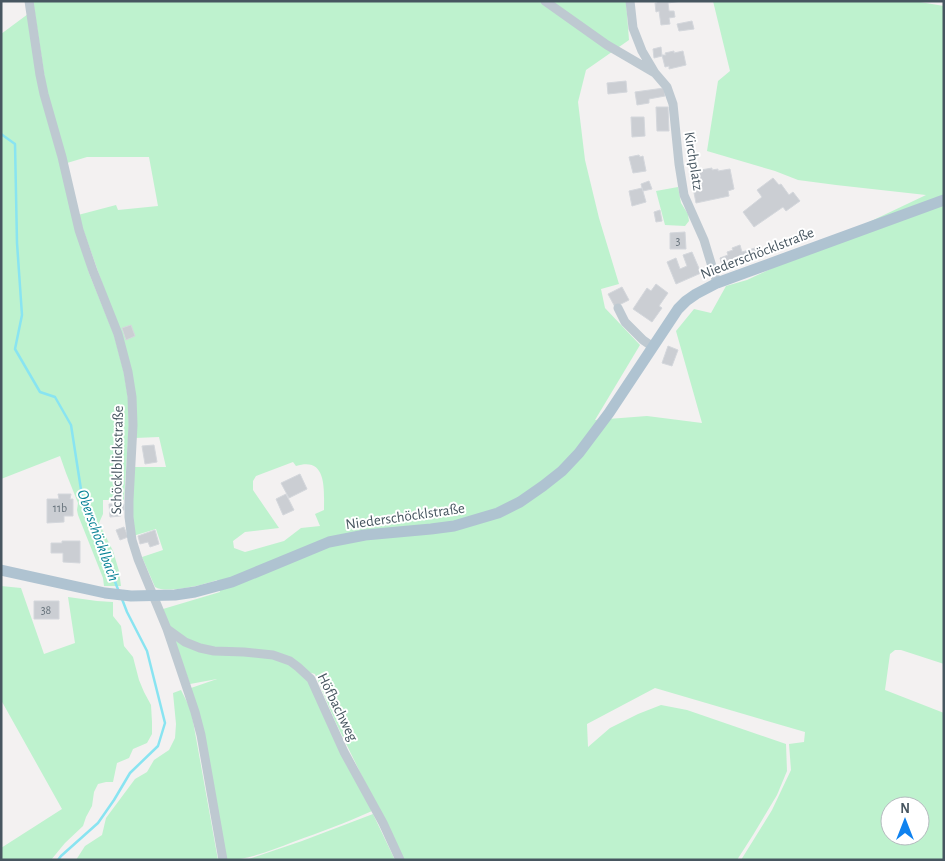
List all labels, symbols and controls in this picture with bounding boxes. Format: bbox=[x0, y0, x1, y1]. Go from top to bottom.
street label: Kirchplatz bbox=[681, 131, 706, 192]
street label: Niederschöcklstraße bbox=[698, 225, 816, 282]
house number: 3 bbox=[676, 235, 681, 247]
street label: Schöcklblickstraße bbox=[109, 405, 126, 515]
water label: Oberschöcklbach bbox=[74, 487, 122, 583]
street label: Niederschöcklstraße bbox=[344, 501, 466, 532]
house number: 11b bbox=[53, 502, 67, 514]
house number: 38 bbox=[41, 604, 52, 616]
street label: Höfbachweg bbox=[315, 671, 361, 744]
north arrow bbox=[880, 796, 930, 846]
text: N bbox=[900, 802, 910, 816]

